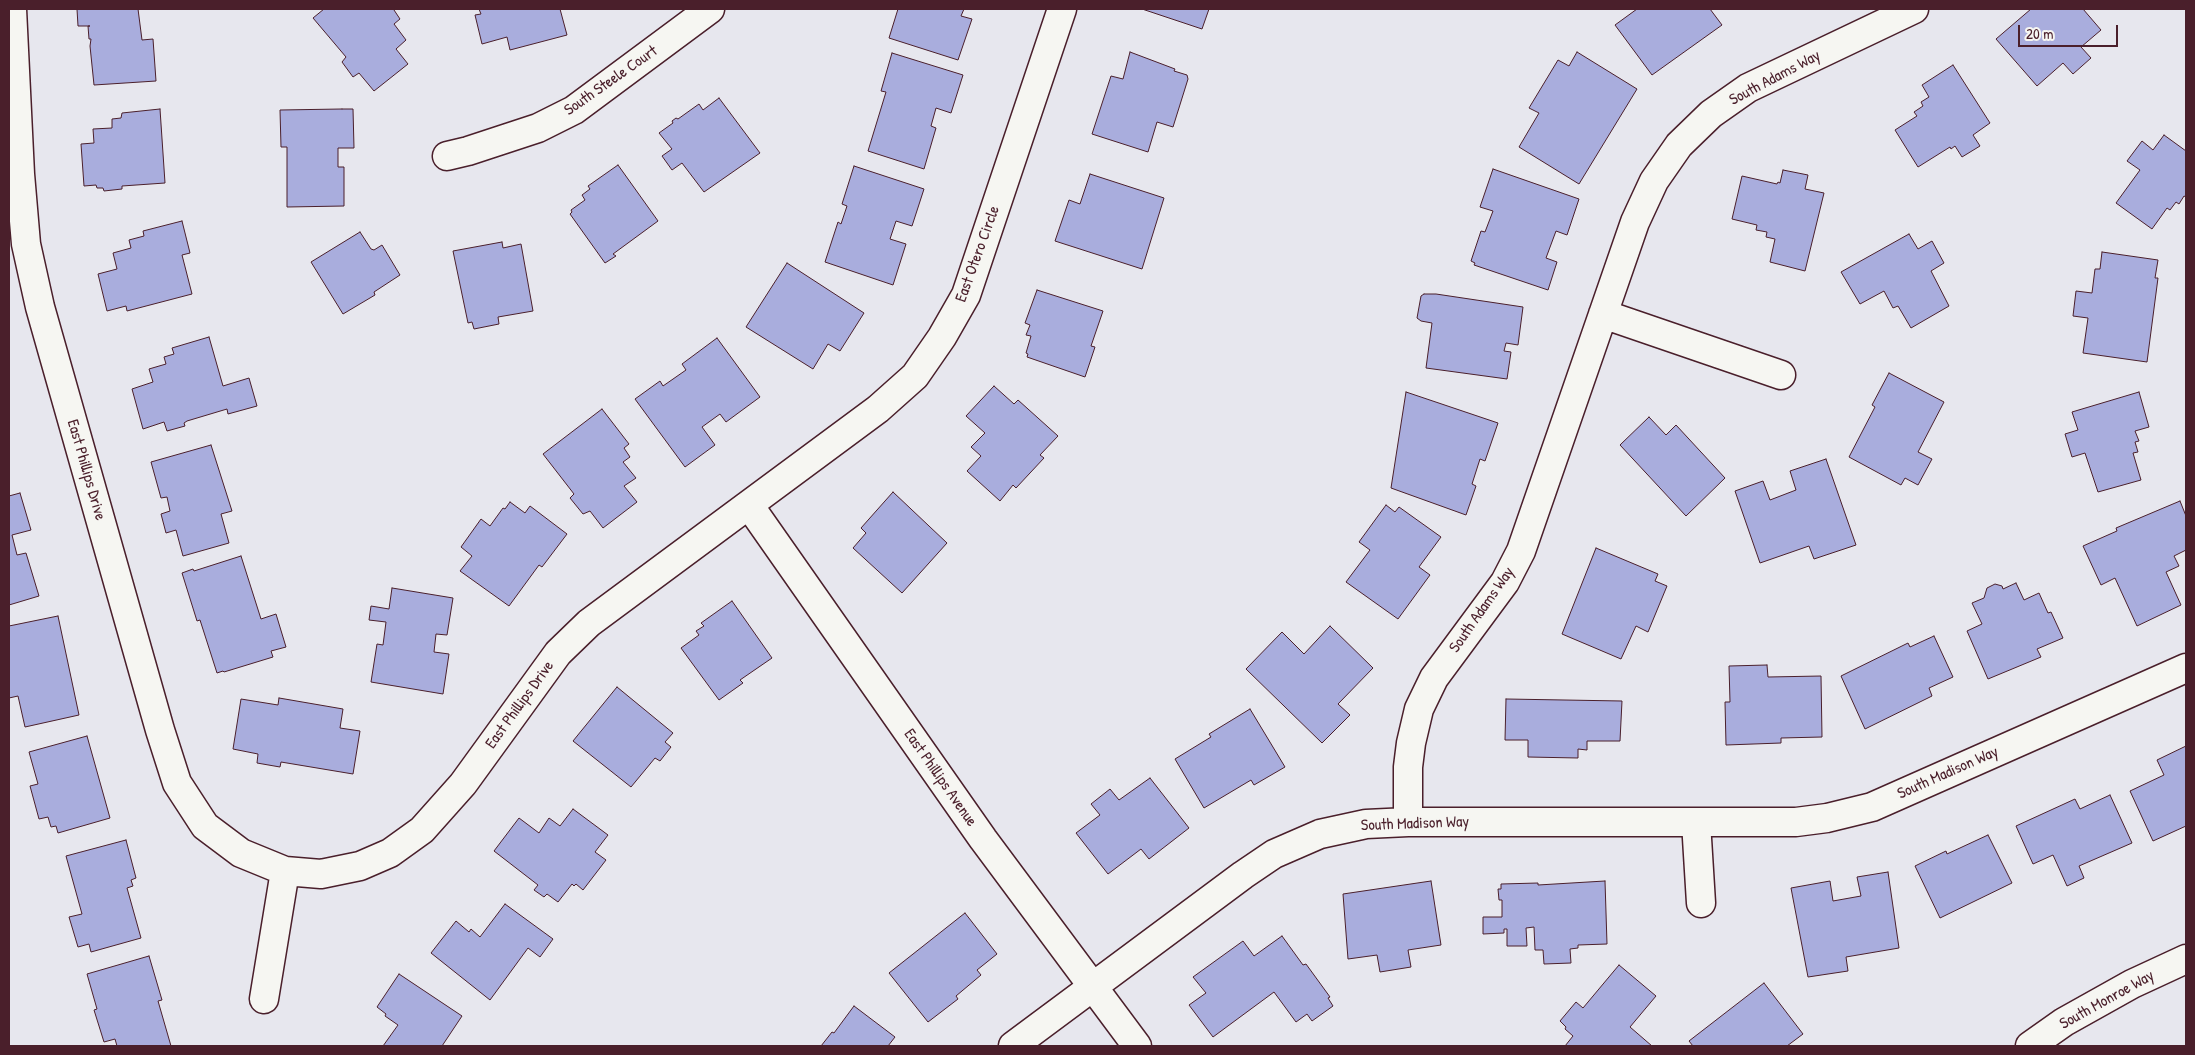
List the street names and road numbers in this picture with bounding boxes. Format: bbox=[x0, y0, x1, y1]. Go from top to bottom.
street label: South Steele Court bbox=[561, 42, 661, 120]
street label: South Adams Way bbox=[1726, 46, 1824, 110]
street label: East Otero Circle bbox=[952, 203, 1004, 305]
street label: East Phillips Drive bbox=[62, 417, 110, 523]
street label: South Adams Way bbox=[1445, 564, 1519, 656]
street label: East Phillips Drive bbox=[482, 657, 558, 753]
street label: East Phillips Avenue bbox=[899, 726, 981, 830]
street label: South Madison Way bbox=[1895, 742, 2001, 804]
street label: South Madison Way bbox=[1361, 813, 1469, 835]
street label: South Monroe Way bbox=[2056, 966, 2158, 1034]

